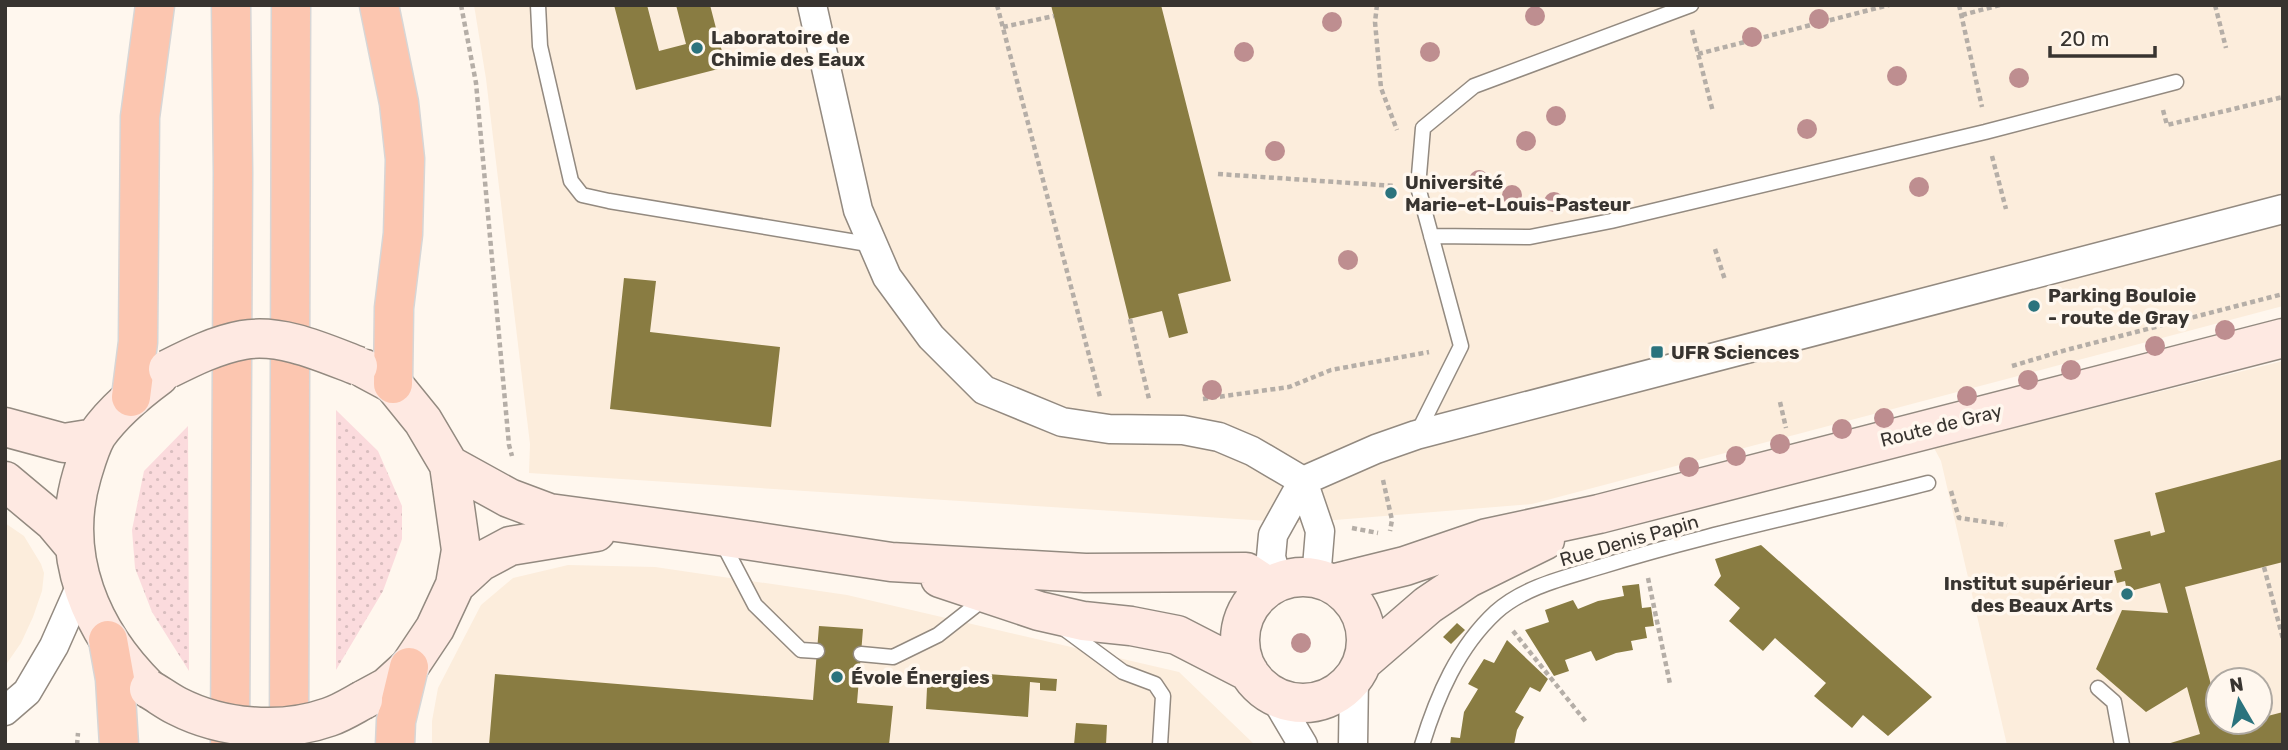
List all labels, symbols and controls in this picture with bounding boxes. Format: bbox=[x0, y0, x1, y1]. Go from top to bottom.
scale bar bbox=[2050, 14, 2155, 58]
place label: Laboratoire de Chimie des Eaux bbox=[711, 26, 865, 71]
text: 20 m bbox=[2060, 26, 2109, 51]
marker: Laboratoire de Chimie des Eaux bbox=[689, 40, 705, 56]
place label: Université Marie-et-Louis-Pasteur bbox=[1405, 171, 1631, 216]
marker: Université Marie-et-Louis-Pasteur bbox=[1383, 185, 1399, 201]
place label: Parking Bouloie - route de Gray bbox=[2048, 284, 2196, 329]
marker: Parking Bouloie - route de Gray bbox=[2026, 298, 2042, 314]
place label: UFR Sciences bbox=[1671, 341, 1799, 364]
marker: UFR Sciences bbox=[1649, 344, 1665, 360]
street label: Route de Gray bbox=[1878, 399, 2004, 452]
street label: Rue Denis Papin bbox=[1557, 510, 1701, 571]
place label: Institut supérieur des Beaux Arts bbox=[1944, 572, 2113, 617]
marker: Institut supérieur des Beaux Arts bbox=[2119, 586, 2135, 602]
place label: Évole Énergies bbox=[851, 666, 990, 689]
north arrow bbox=[2204, 666, 2274, 736]
marker: Évole Énergies bbox=[829, 669, 845, 685]
text: N bbox=[2228, 672, 2245, 697]

